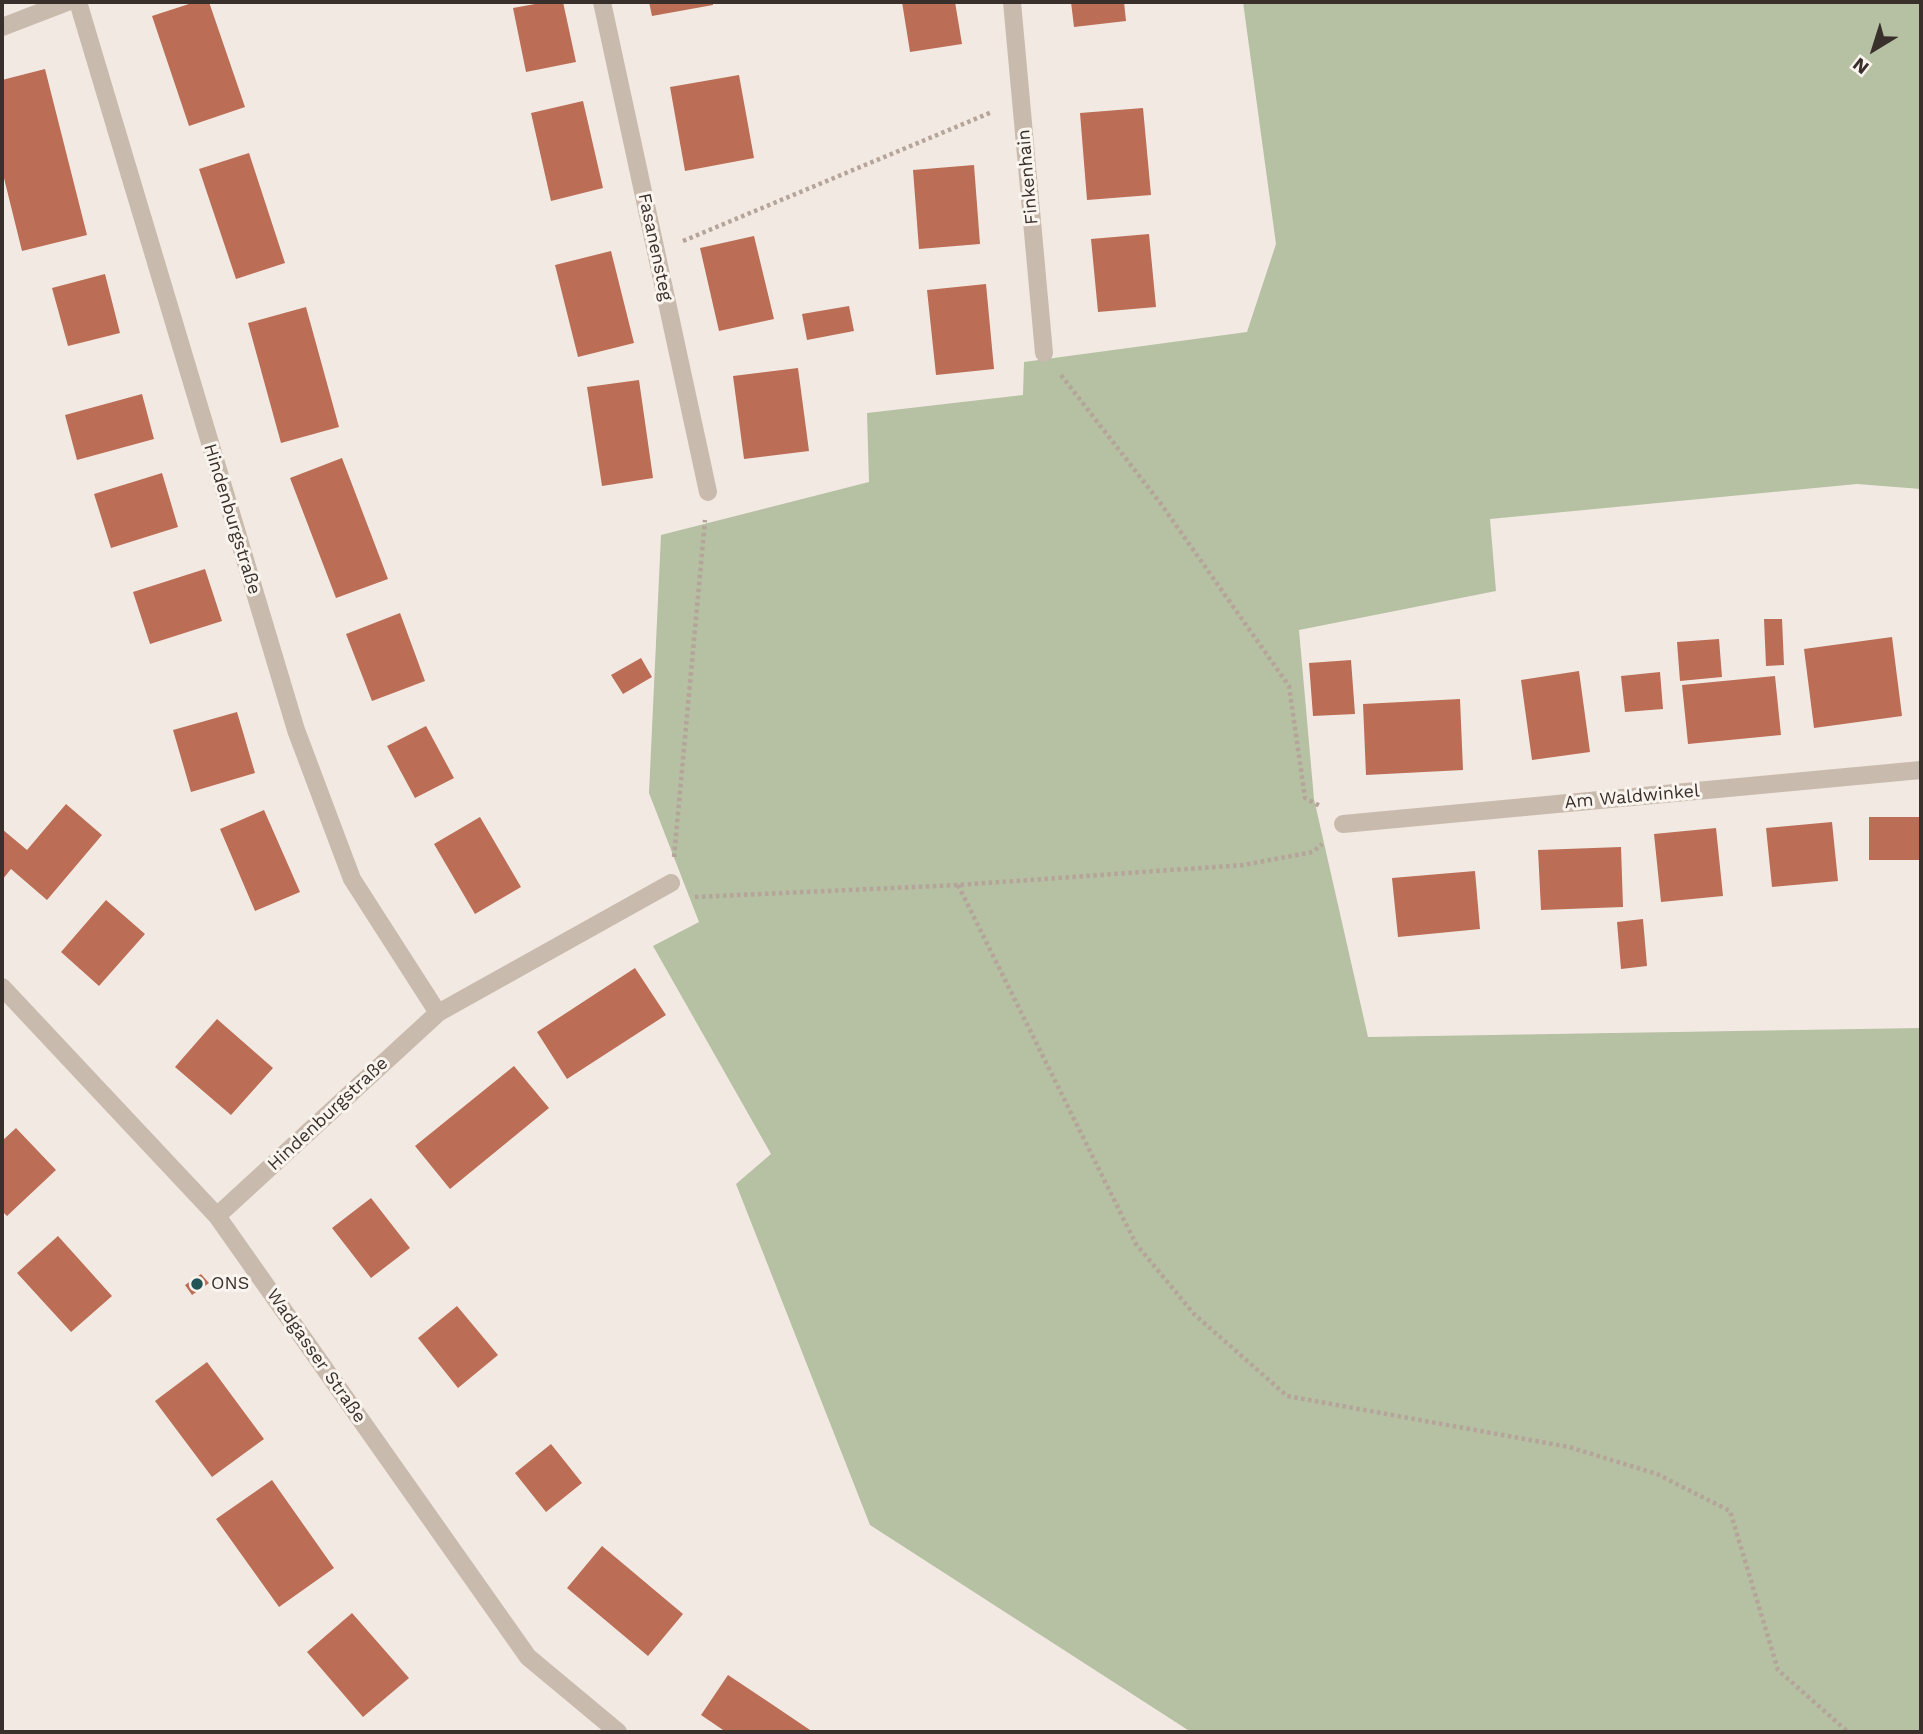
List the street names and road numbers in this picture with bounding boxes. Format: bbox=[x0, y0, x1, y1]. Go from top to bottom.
street label: Finkenhain bbox=[1013, 128, 1043, 226]
street label: Fasanensteg bbox=[633, 191, 677, 303]
street label: Hindenburgstraße bbox=[199, 441, 265, 597]
street label: Am Waldwinkel bbox=[1564, 780, 1700, 814]
street label: Hindenburgstraße bbox=[263, 1053, 393, 1175]
street label: Wadgasser Straße bbox=[262, 1285, 370, 1427]

